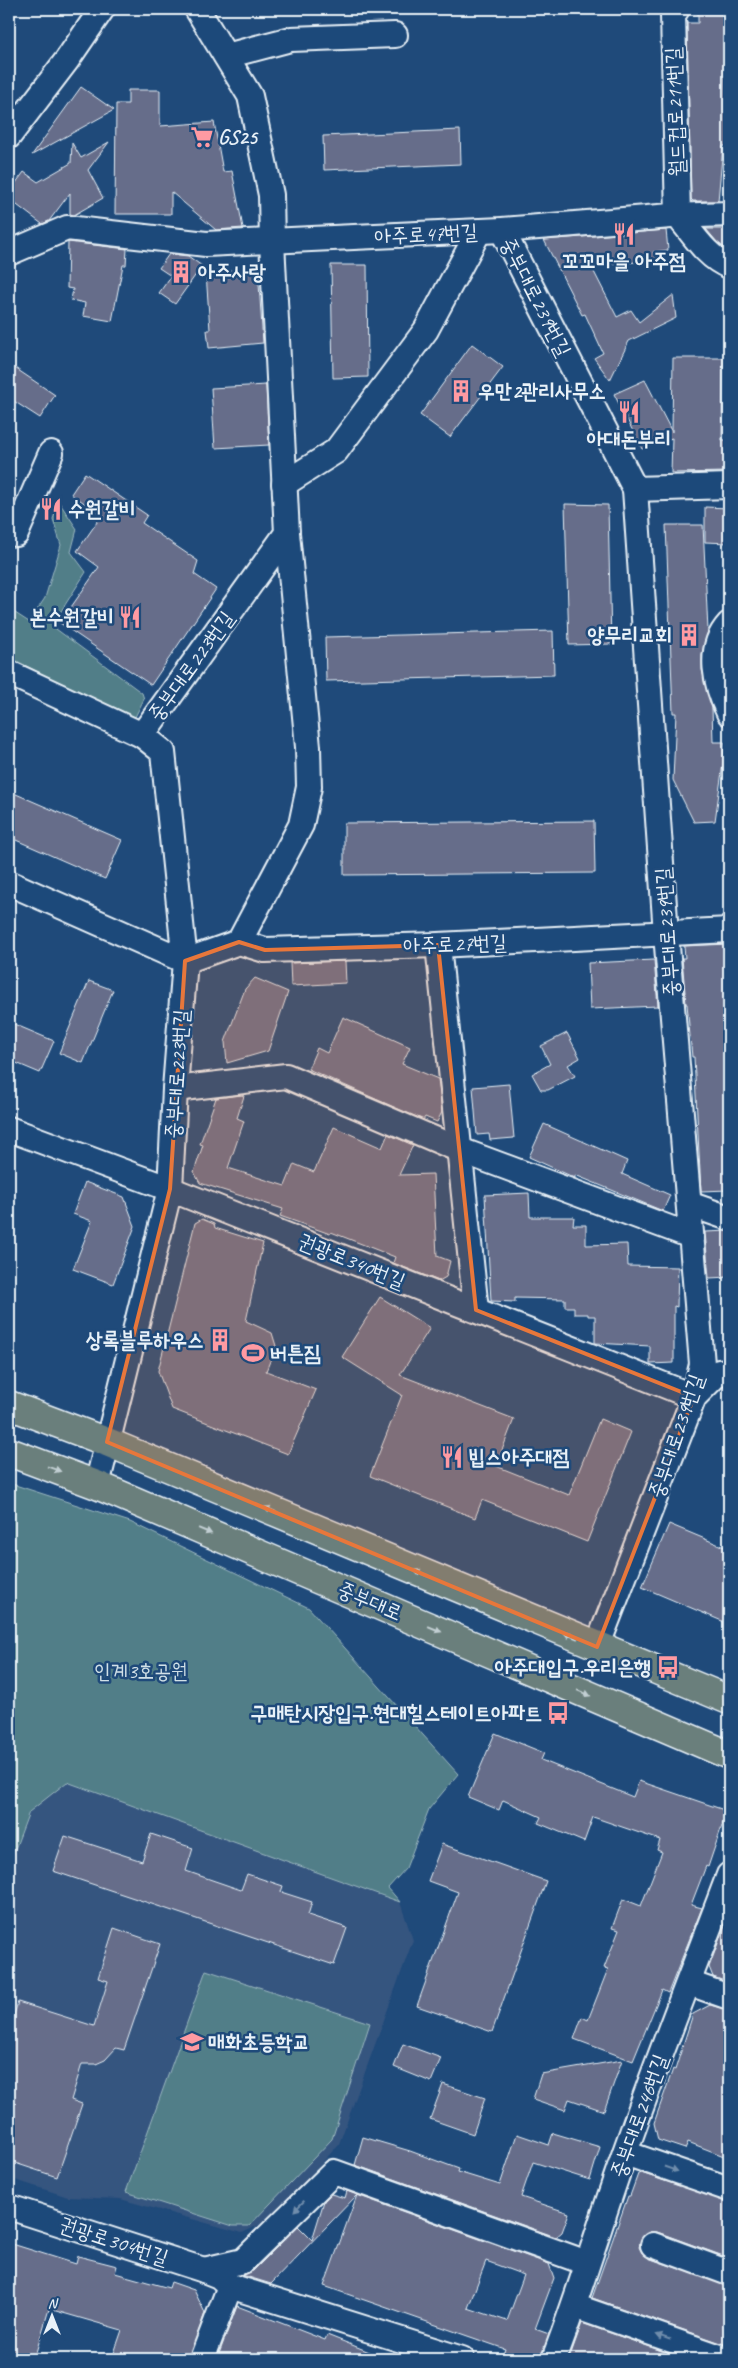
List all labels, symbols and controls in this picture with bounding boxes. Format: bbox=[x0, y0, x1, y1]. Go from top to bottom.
street label: 월드컵로211번길 bbox=[660, 47, 690, 177]
supermarket icon: GS25 bbox=[189, 124, 215, 150]
place label: GS25 bbox=[218, 124, 259, 150]
street label: 아주로47번길 bbox=[374, 218, 478, 250]
restaurant icon: 꼬꼬마을 아주점 bbox=[611, 221, 637, 247]
street label: 중부대로239번길 bbox=[495, 233, 577, 361]
place label: 꼬꼬마을 아주점 bbox=[562, 248, 686, 274]
building icon: 아주사랑 bbox=[168, 259, 194, 285]
place label: 아주사랑 bbox=[198, 259, 267, 285]
building icon: 우만2관리사무소 bbox=[448, 378, 474, 404]
place label: 우만2관리사무소 bbox=[478, 378, 606, 404]
restaurant icon: 아대돈부리 bbox=[616, 399, 642, 425]
place label: 아대돈부리 bbox=[587, 426, 671, 452]
restaurant icon: 수원갈비 bbox=[38, 496, 64, 522]
place label: 수원갈비 bbox=[68, 496, 136, 522]
place label: 본수원갈비 bbox=[30, 604, 114, 630]
restaurant icon: 본수원갈비 bbox=[117, 604, 143, 630]
street label: 중부대로223번길 bbox=[142, 606, 240, 726]
place label: 양무리교회 bbox=[588, 622, 672, 648]
building icon: 양무리교회 bbox=[676, 622, 702, 648]
street label: 중부대로239번길 bbox=[649, 866, 684, 998]
street label: 아주로27번길 bbox=[403, 929, 507, 959]
street label: 중부대로223번길 bbox=[160, 1008, 195, 1140]
street label: 권광로340번길 bbox=[295, 1228, 409, 1294]
place label: 상록블루하우스 bbox=[86, 1327, 204, 1353]
building icon: 상록블루하우스 bbox=[207, 1327, 233, 1353]
sports icon: 버튼짐 bbox=[240, 1340, 266, 1366]
place label: 버튼짐 bbox=[270, 1340, 321, 1366]
street label: 중부대로239번길 bbox=[643, 1370, 709, 1502]
restaurant icon: 빕스아주대점 bbox=[439, 1444, 465, 1470]
place label: 빕스아주대점 bbox=[468, 1444, 569, 1470]
one-way arrow bbox=[47, 1466, 62, 1473]
one-way arrow bbox=[264, 1506, 278, 1514]
one-way arrow bbox=[198, 1527, 212, 1535]
one-way arrow bbox=[414, 1569, 428, 1577]
street label: 중부대로 bbox=[334, 1576, 406, 1626]
one-way arrow bbox=[427, 1626, 442, 1634]
one-way arrow bbox=[563, 1632, 578, 1639]
place label: 아주대입구.우리은행 bbox=[495, 1654, 651, 1680]
bus stop icon: 아주대입구.우리은행 bbox=[655, 1654, 681, 1680]
park label: 인계3호공원 bbox=[94, 1658, 188, 1684]
one-way arrow bbox=[577, 1689, 592, 1697]
place label: 구매탄시장입구.현대힐스테이트아파트 bbox=[251, 1700, 542, 1726]
bus stop icon: 구매탄시장입구.현대힐스테이트아파트 bbox=[545, 1700, 571, 1726]
school or university icon: 매화초등학교 bbox=[179, 2029, 205, 2055]
place label: 매화초등학교 bbox=[208, 2029, 309, 2055]
street label: 중부대로246번길 bbox=[605, 2051, 673, 2181]
one-way arrow bbox=[664, 2165, 679, 2173]
one-way arrow bbox=[293, 2200, 305, 2212]
street label: 권광로304번길 bbox=[56, 2211, 172, 2271]
north arrow bbox=[28, 2290, 78, 2340]
text: N bbox=[48, 2295, 59, 2312]
one-way arrow bbox=[655, 2333, 670, 2341]

